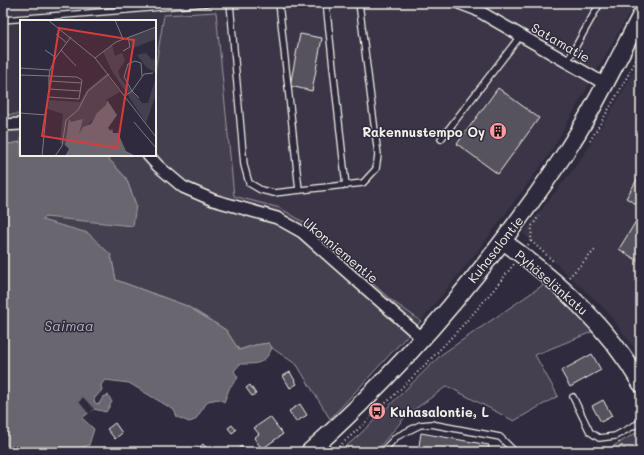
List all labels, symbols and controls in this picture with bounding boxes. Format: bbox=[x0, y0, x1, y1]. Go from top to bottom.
street label: Satamatie bbox=[528, 18, 594, 66]
inset map bbox=[20, 20, 156, 156]
building icon: Rakennustempo Oy bbox=[488, 121, 508, 141]
place label: Rakennustempo Oy bbox=[362, 123, 485, 141]
street label: Kuhasalontie bbox=[463, 212, 527, 286]
street label: Ukonniementie bbox=[300, 214, 382, 286]
street label: Pyhäselänkatu bbox=[512, 246, 592, 318]
water label: Saimaa bbox=[44, 316, 94, 335]
bus stop icon: Kuhasalontie, L bbox=[367, 401, 387, 421]
place label: Kuhasalontie, L bbox=[390, 403, 490, 420]

